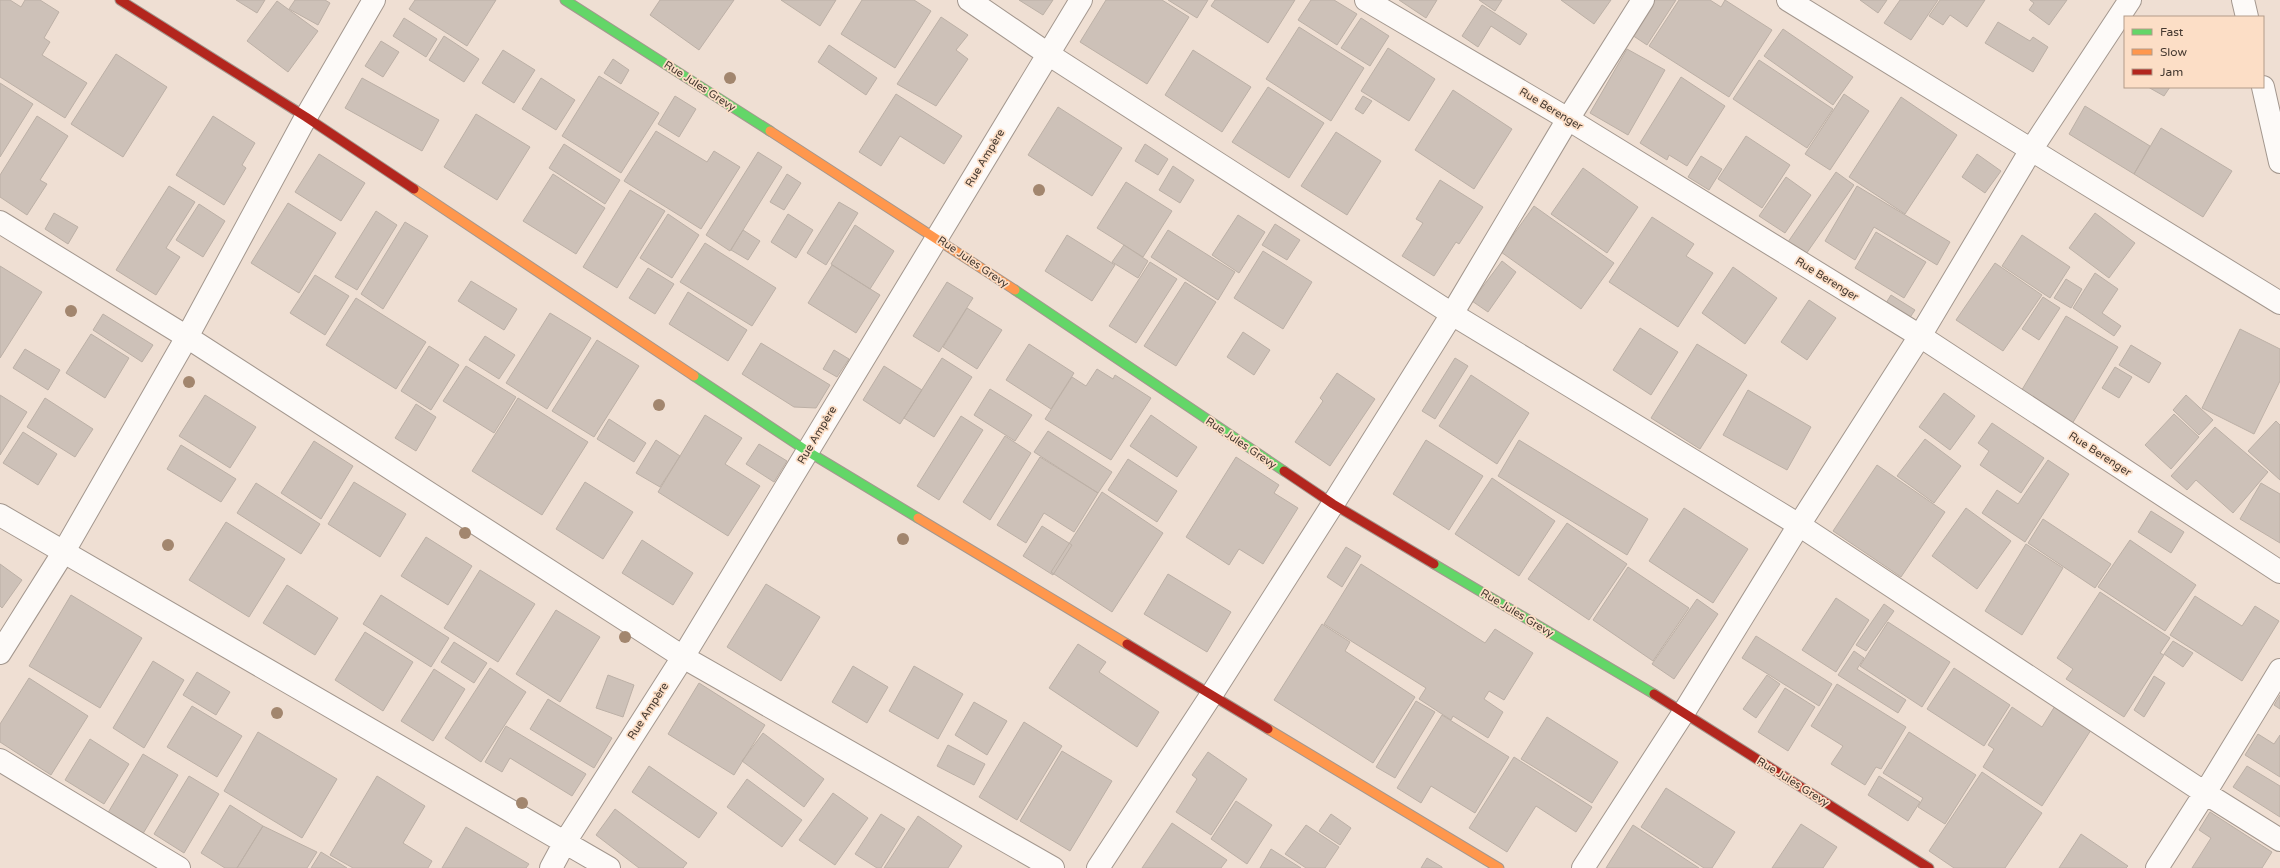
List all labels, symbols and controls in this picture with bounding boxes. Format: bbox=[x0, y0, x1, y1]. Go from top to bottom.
legend bbox=[2124, 16, 2264, 88]
text: Fast bbox=[2160, 25, 2184, 39]
text: Slow bbox=[2160, 45, 2187, 59]
street label: Rue Jules Grevy bbox=[662, 58, 738, 114]
text: Jam bbox=[2160, 65, 2183, 79]
street label: Rue Berenger bbox=[1517, 85, 1586, 133]
street label: Rue Ampère bbox=[963, 127, 1007, 189]
street label: Rue Jules Grevy bbox=[935, 233, 1011, 291]
street label: Rue Berenger bbox=[1793, 254, 1862, 304]
street label: Rue Ampère bbox=[795, 404, 839, 466]
street label: Rue Jules Grevy bbox=[1203, 414, 1279, 472]
street label: Rue Berenger bbox=[2066, 429, 2134, 479]
street label: Rue Jules Grevy bbox=[1478, 586, 1556, 640]
street label: Rue Ampère bbox=[625, 680, 671, 742]
street label: Rue Jules Grevy bbox=[1754, 755, 1832, 810]

